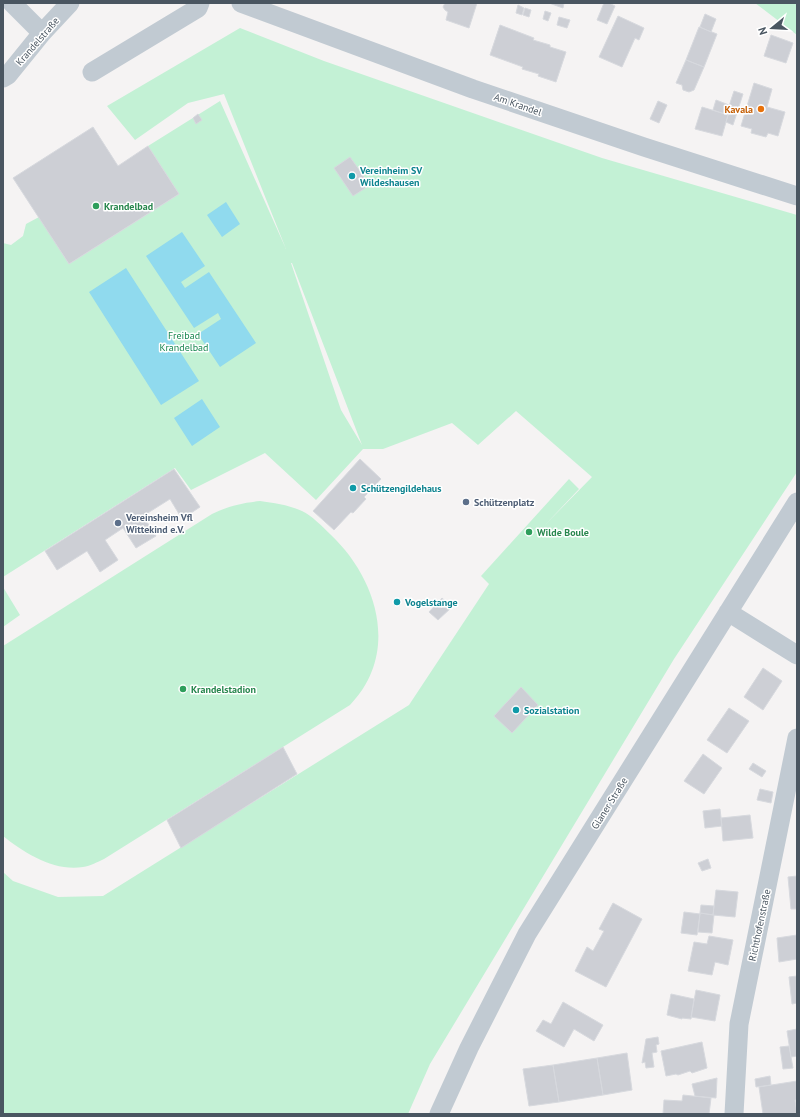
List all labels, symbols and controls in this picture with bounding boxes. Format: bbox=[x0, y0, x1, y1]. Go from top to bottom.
north arrow bbox=[752, 8, 792, 48]
street label: Krandelstraße bbox=[13, 14, 62, 68]
text: N bbox=[755, 25, 770, 37]
street label: Am Krandel bbox=[492, 90, 544, 119]
place label: Kavala bbox=[724, 103, 753, 116]
marker: Kavala bbox=[756, 104, 766, 114]
place label: Vereinheim SV Wildeshausen bbox=[359, 164, 423, 189]
marker: Vereinheim SV Wildeshausen bbox=[347, 171, 357, 181]
place label: Krandelbad bbox=[104, 200, 153, 213]
marker: Krandelbad bbox=[91, 201, 101, 211]
park label: Freibad Krandelbad bbox=[160, 329, 208, 354]
place label: Schützengildehaus bbox=[361, 482, 441, 495]
marker: Schützengildehaus bbox=[348, 483, 358, 493]
place label: Schützenplatz bbox=[474, 496, 535, 509]
marker: Schützenplatz bbox=[461, 497, 471, 507]
place label: Vereinsheim Vfl Wittekind e.V. bbox=[125, 511, 193, 536]
marker: Vereinsheim Vfl Wittekind e.V. bbox=[113, 518, 123, 528]
place label: Wilde Boule bbox=[537, 526, 589, 539]
marker: Wilde Boule bbox=[524, 527, 534, 537]
place label: Vogelstange bbox=[404, 596, 458, 609]
marker: Vogelstange bbox=[392, 597, 402, 607]
place label: Krandelstadion bbox=[191, 683, 256, 696]
marker: Krandelstadion bbox=[178, 684, 188, 694]
place label: Sozialstation bbox=[524, 704, 579, 717]
marker: Sozialstation bbox=[511, 705, 521, 715]
street label: Glaner Straße bbox=[588, 775, 630, 832]
street label: Richthofenstraße bbox=[746, 888, 773, 962]

